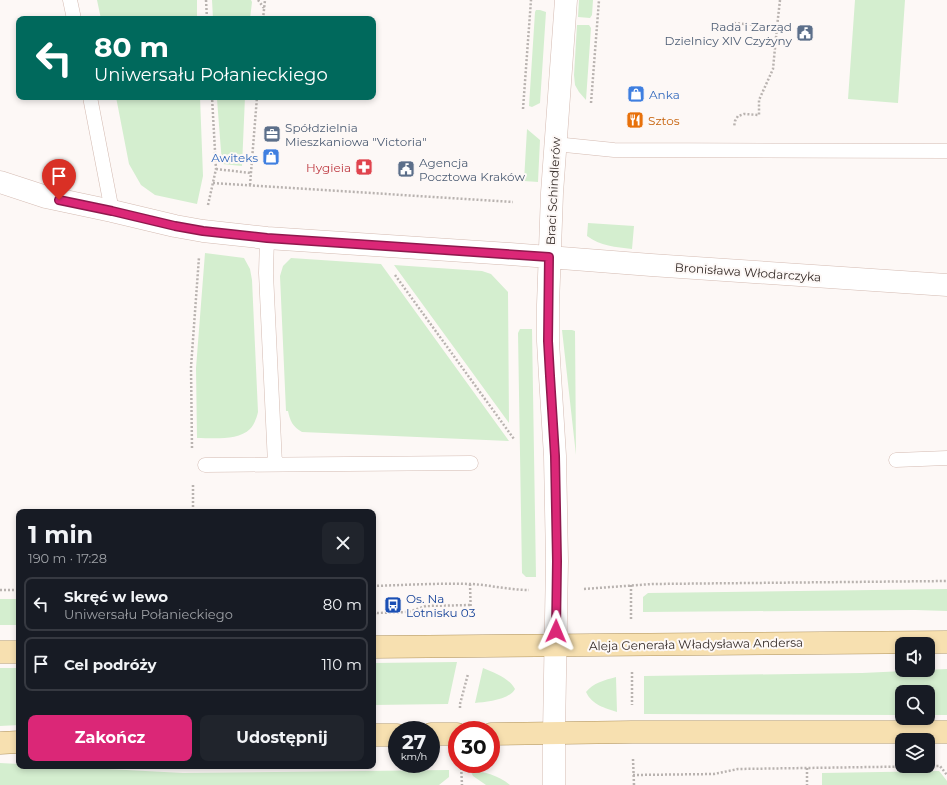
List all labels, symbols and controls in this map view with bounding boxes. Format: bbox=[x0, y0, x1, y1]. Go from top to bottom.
place label: Rada i Zarząd Dzielnicy XIV Czyżyny bbox=[665, 19, 792, 48]
public building icon: Rada i Zarząd Dzielnicy XIV Czyżyny bbox=[795, 23, 815, 43]
text: 80 m bbox=[94, 30, 169, 64]
icon: left bbox=[28, 32, 80, 84]
text: Uniwersału Połanieckiego bbox=[94, 64, 328, 86]
shop icon: Anka bbox=[626, 84, 646, 104]
place label: Anka bbox=[649, 87, 680, 102]
restaurant icon: Sztos bbox=[625, 110, 645, 130]
place label: Sztos bbox=[648, 113, 680, 128]
place label: Spółdzielnia Mieszkaniowa "Victoria" bbox=[285, 120, 427, 149]
office icon: Spółdzielnia Mieszkaniowa "Victoria" bbox=[262, 124, 282, 144]
street label: Braci Schindlerów bbox=[543, 136, 563, 245]
shop icon: Awiteks bbox=[261, 147, 281, 167]
place label: Awiteks bbox=[211, 150, 258, 165]
place label: Agencja Pocztowa Kraków bbox=[419, 155, 525, 184]
pharmacy icon: Hygieia bbox=[354, 157, 374, 177]
pin bbox=[42, 159, 76, 200]
public building icon: Agencja Pocztowa Kraków bbox=[396, 159, 416, 179]
place label: Hygieia bbox=[306, 160, 351, 175]
icon: arrive bbox=[48, 165, 70, 187]
street label: Bronisława Włodarczyka bbox=[674, 259, 822, 285]
text: 1 min bbox=[28, 520, 93, 549]
button: close bbox=[322, 522, 364, 564]
text: 190 m · 17:28 bbox=[28, 550, 107, 566]
text: Skręć w lewo bbox=[64, 587, 168, 606]
place label: Os. Na Lotnisku 03 bbox=[406, 591, 476, 620]
icon: left bbox=[30, 593, 52, 615]
text: 80 m bbox=[323, 595, 362, 614]
bus stop icon: Os. Na Lotnisku 03 bbox=[383, 595, 403, 615]
text: Uniwersału Połanieckiego bbox=[64, 606, 233, 622]
position arrow bbox=[535, 610, 577, 652]
street label: Aleja Generała Władysława Andersa bbox=[589, 635, 803, 653]
map controls bbox=[895, 637, 935, 773]
button: sound bbox=[895, 637, 935, 677]
icon: arrive bbox=[30, 653, 52, 675]
text: Cel podróży bbox=[64, 655, 156, 674]
text: 110 m bbox=[321, 655, 362, 674]
button: search bbox=[895, 685, 935, 725]
button: Zakończ bbox=[28, 715, 192, 761]
button: Udostępnij bbox=[200, 715, 364, 761]
speed limit sign: 30 bbox=[448, 721, 500, 773]
text: 27 bbox=[402, 730, 426, 754]
button: layers bbox=[895, 733, 935, 773]
text: km/h bbox=[401, 750, 427, 763]

